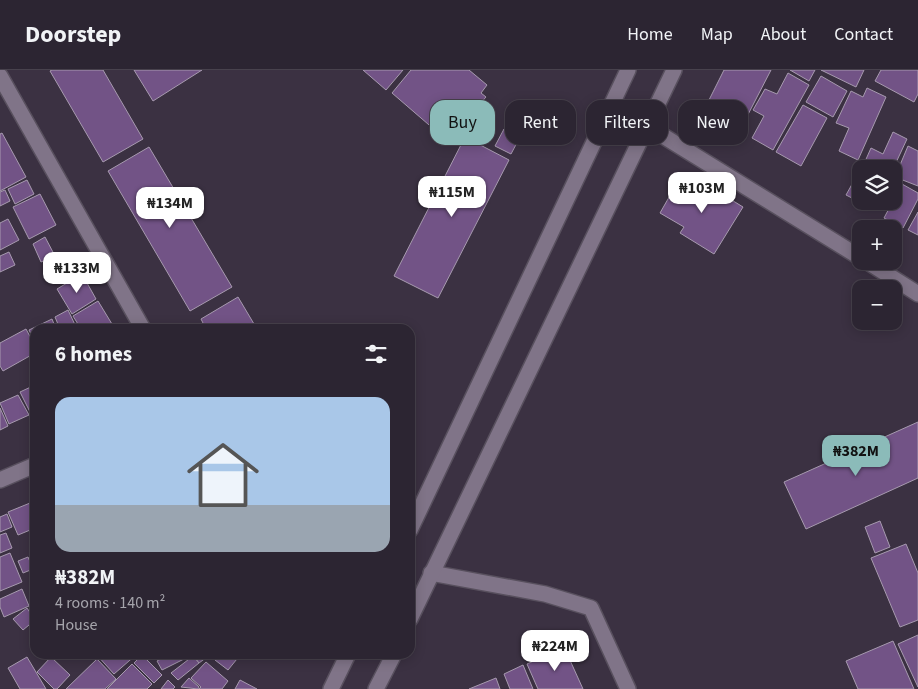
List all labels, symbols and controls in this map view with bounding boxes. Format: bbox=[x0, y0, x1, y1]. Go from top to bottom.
text: Doorstep bbox=[25, 17, 121, 52]
text: Home bbox=[627, 22, 673, 47]
text: Map bbox=[701, 22, 733, 47]
text: About bbox=[761, 22, 806, 47]
text: Contact bbox=[834, 22, 893, 47]
chip: Buy bbox=[430, 100, 495, 145]
chip: Rent bbox=[505, 100, 576, 145]
chip: Filters bbox=[586, 100, 668, 145]
chip: New bbox=[678, 100, 748, 145]
map controls bbox=[852, 160, 902, 330]
button: layers bbox=[852, 160, 902, 210]
pin: ₦103M bbox=[667, 172, 737, 214]
pin: ₦115M bbox=[417, 176, 487, 218]
text: ₦103M bbox=[679, 177, 725, 199]
text: ₦115M bbox=[429, 181, 475, 203]
pin: ₦134M bbox=[135, 186, 205, 229]
text: ₦134M bbox=[147, 192, 193, 214]
button: + bbox=[852, 220, 902, 270]
pin: ₦133M bbox=[42, 252, 112, 294]
text: ₦133M bbox=[54, 257, 100, 279]
button: − bbox=[852, 280, 902, 330]
text: 6 homes bbox=[55, 339, 132, 369]
icon: filters bbox=[362, 340, 390, 368]
icon: home bbox=[178, 430, 268, 520]
pin: ₦382M bbox=[821, 434, 891, 477]
text: ₦382M bbox=[833, 440, 879, 462]
text: ₦382M bbox=[55, 562, 115, 592]
text: 4 rooms · 140 m² bbox=[55, 592, 165, 614]
text: House bbox=[55, 614, 97, 636]
pin: ₦224M bbox=[520, 630, 590, 672]
text: ₦224M bbox=[532, 635, 578, 657]

